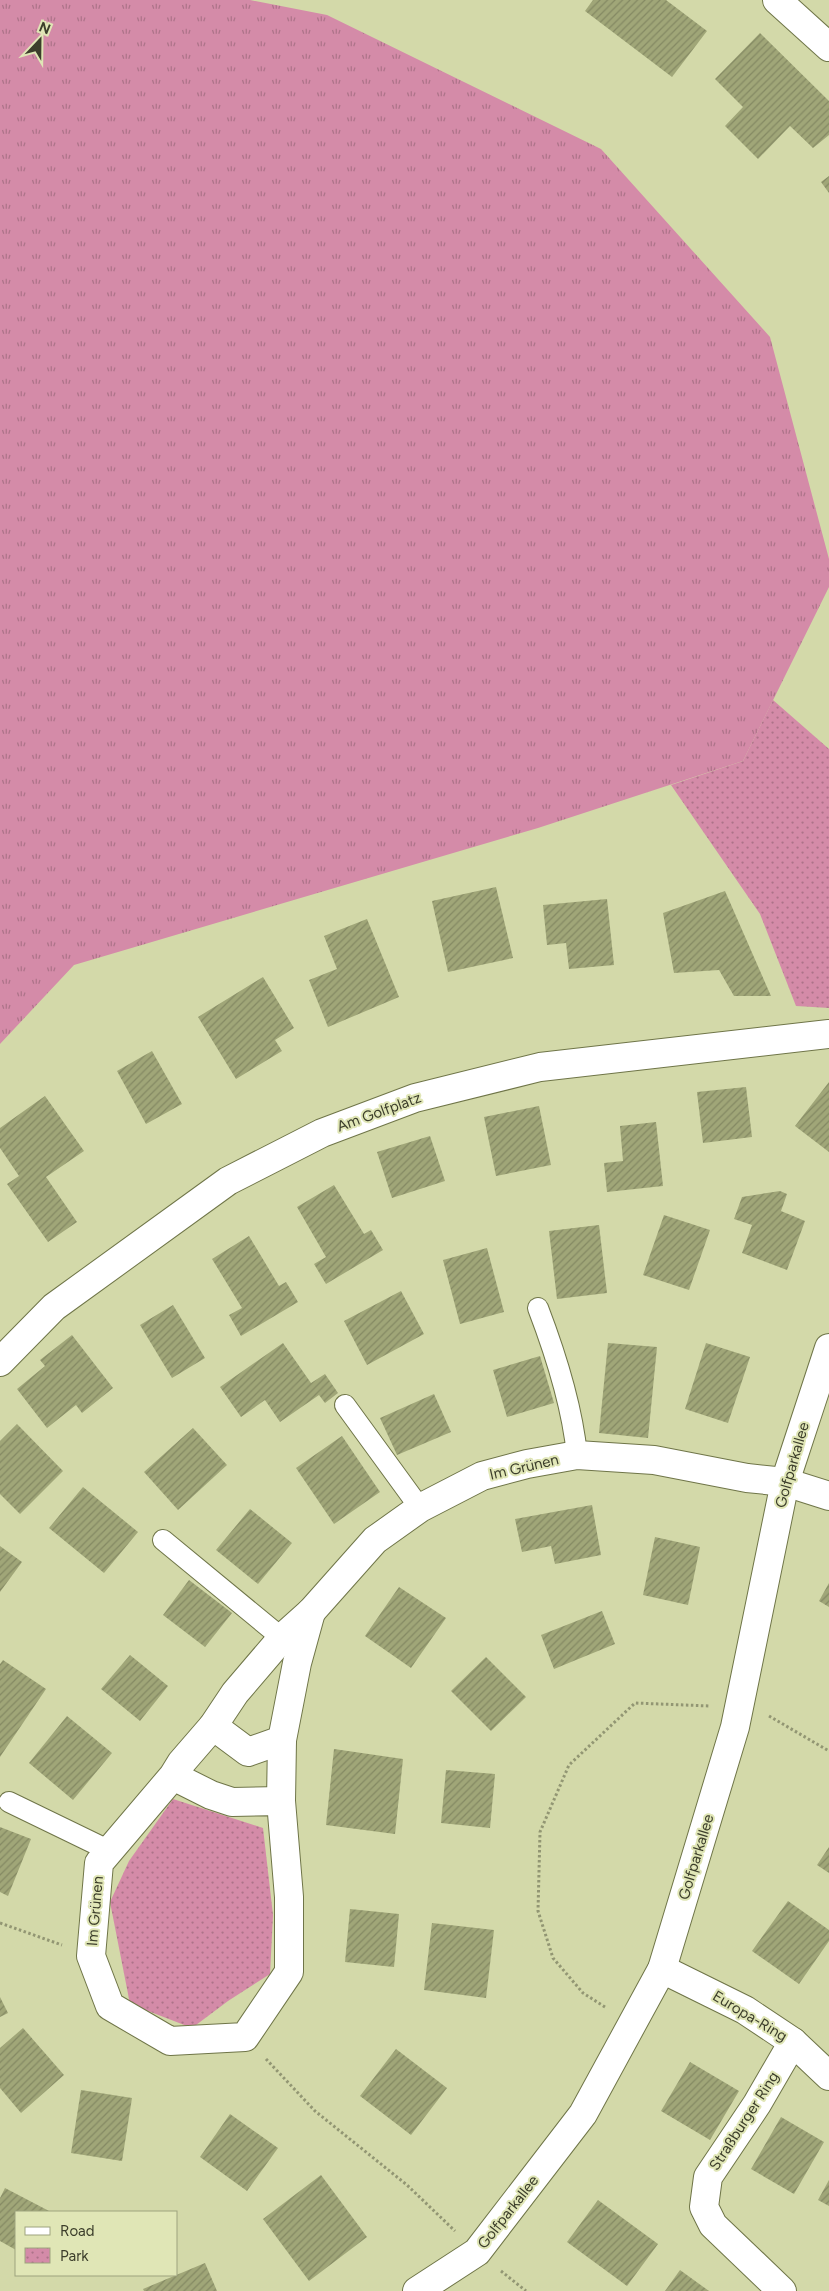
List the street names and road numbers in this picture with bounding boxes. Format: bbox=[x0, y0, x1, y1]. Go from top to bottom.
street label: Am Golfplatz bbox=[334, 1088, 424, 1136]
street label: Golfparkallee bbox=[771, 1420, 813, 1510]
street label: Im Grünen bbox=[488, 1450, 560, 1484]
street label: Golfparkallee bbox=[674, 1812, 718, 1902]
street label: Im Grünen bbox=[83, 1875, 107, 1947]
street label: Europa-Ring bbox=[709, 1987, 791, 2045]
street label: Straßburger Ring bbox=[705, 2068, 783, 2174]
street label: Golfparkallee bbox=[474, 2172, 542, 2252]

